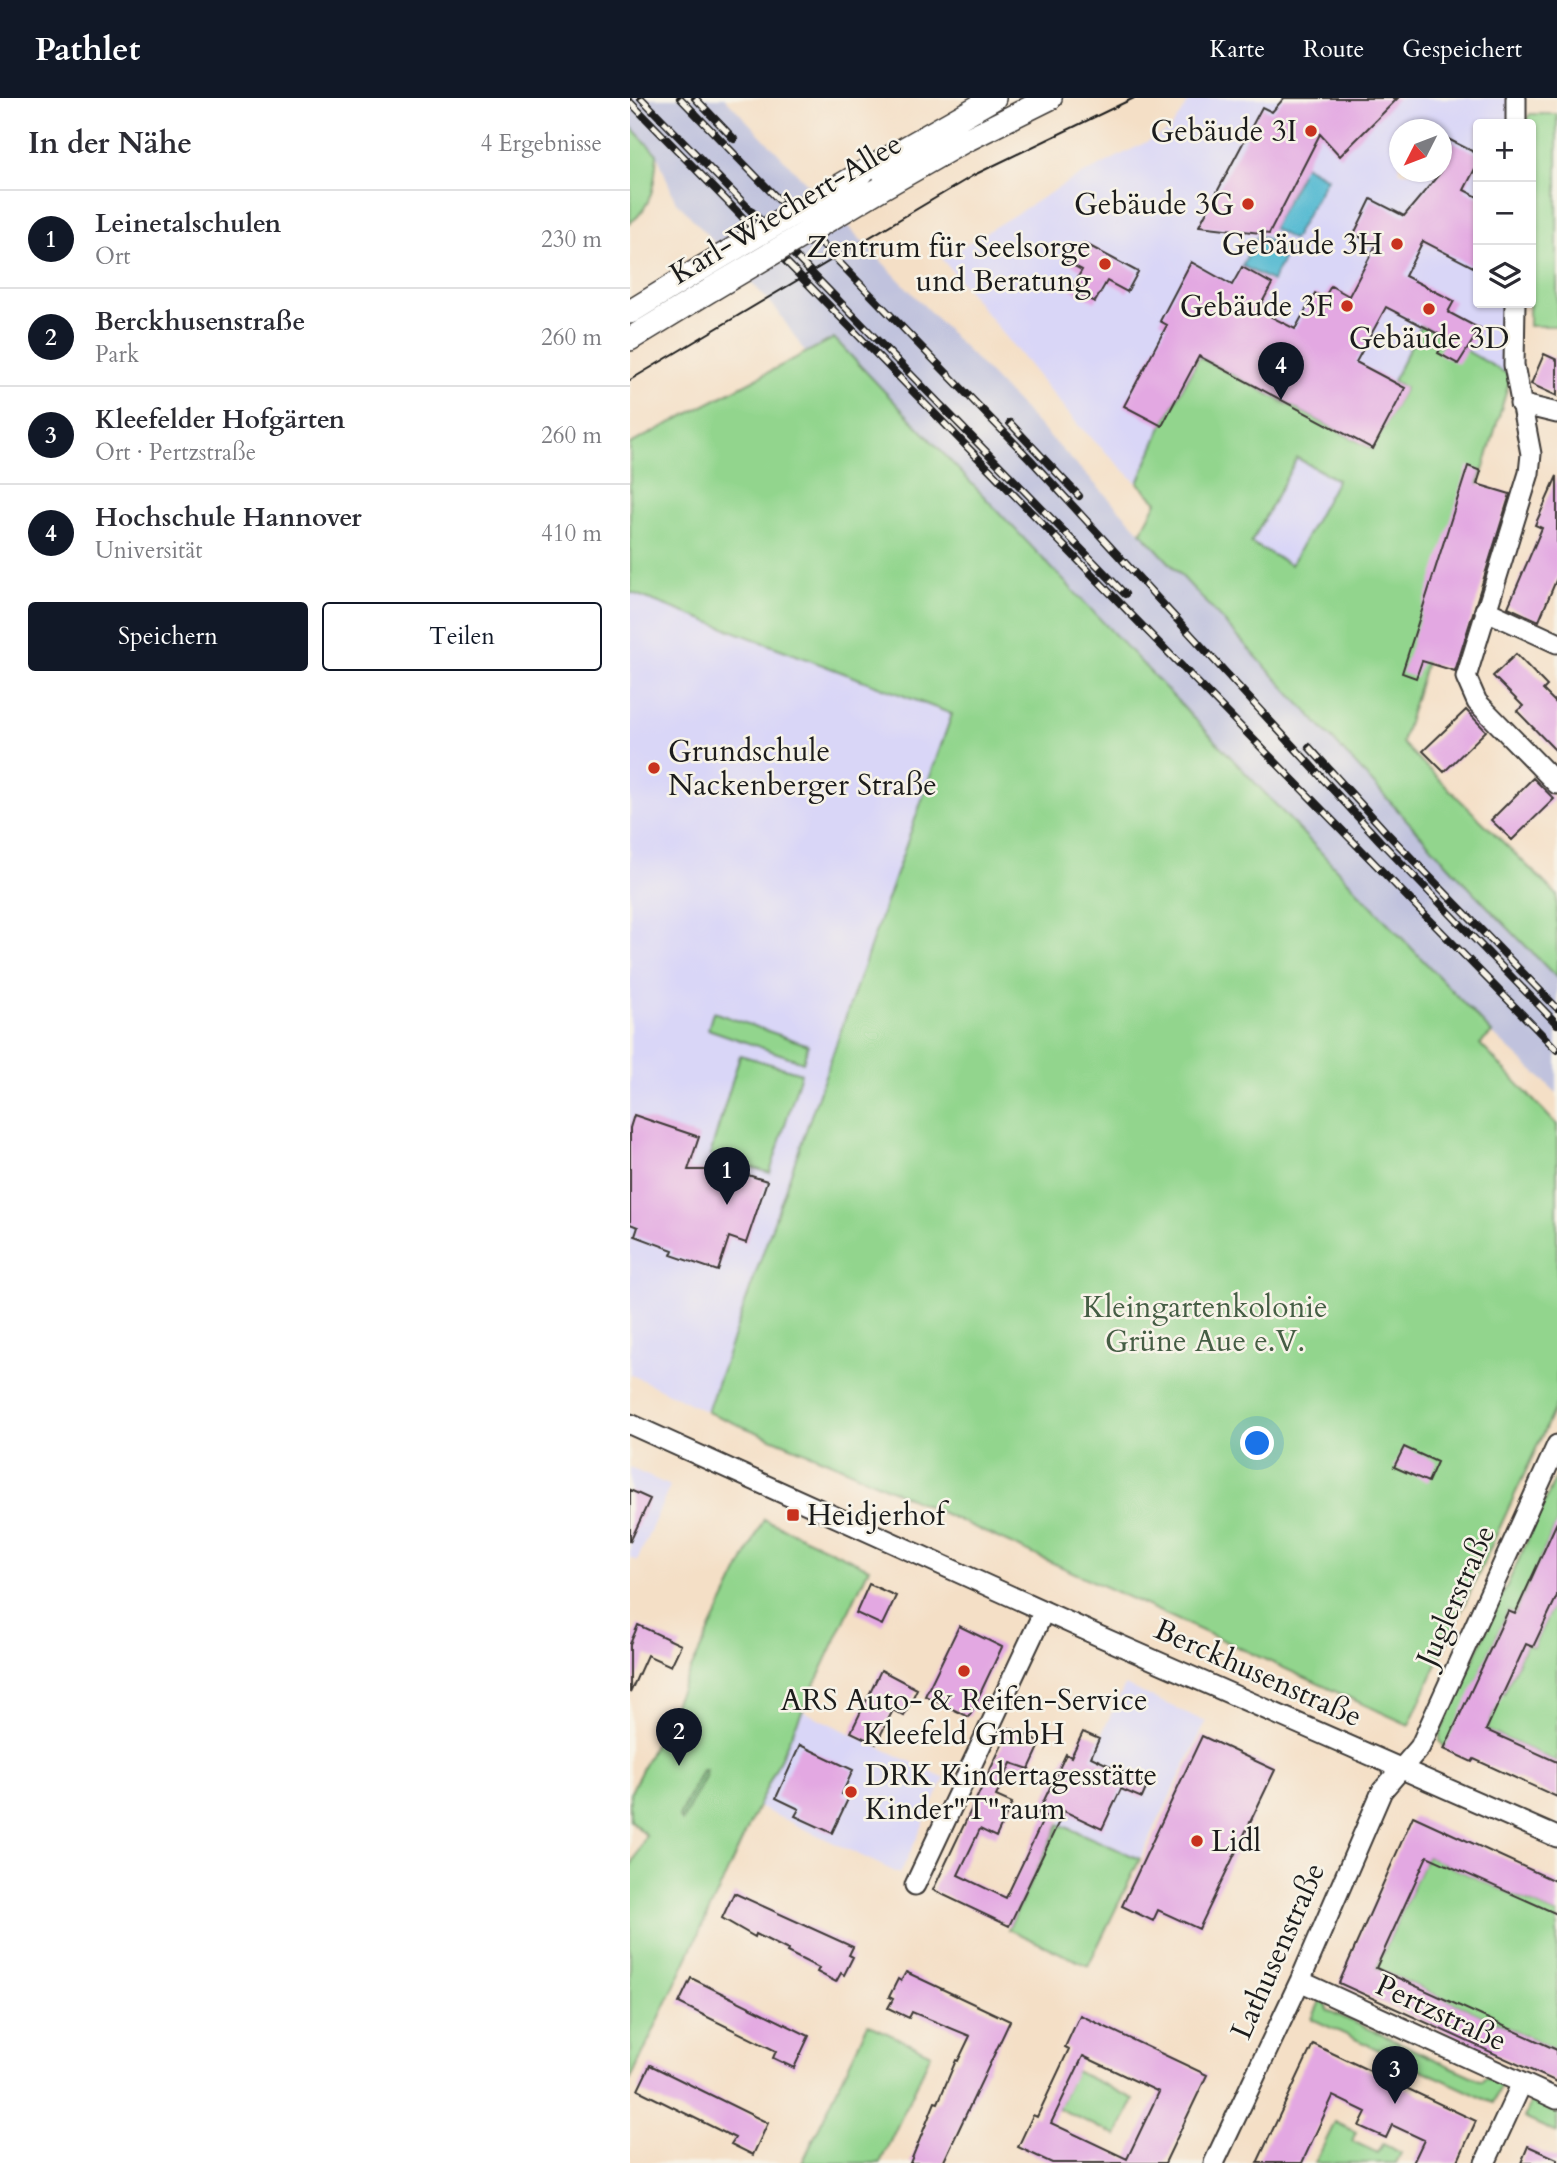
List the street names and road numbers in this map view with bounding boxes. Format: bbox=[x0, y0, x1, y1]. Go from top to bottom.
street label: Karl-Wiechert-Allee bbox=[662, 123, 910, 295]
street label: Juglerstraße bbox=[1405, 1519, 1505, 1677]
street label: Berckhusenstraße bbox=[1148, 1609, 1368, 1737]
street label: Lathusenstraße bbox=[1221, 1856, 1335, 2046]
street label: Pertzstraße bbox=[1369, 1965, 1513, 2061]

